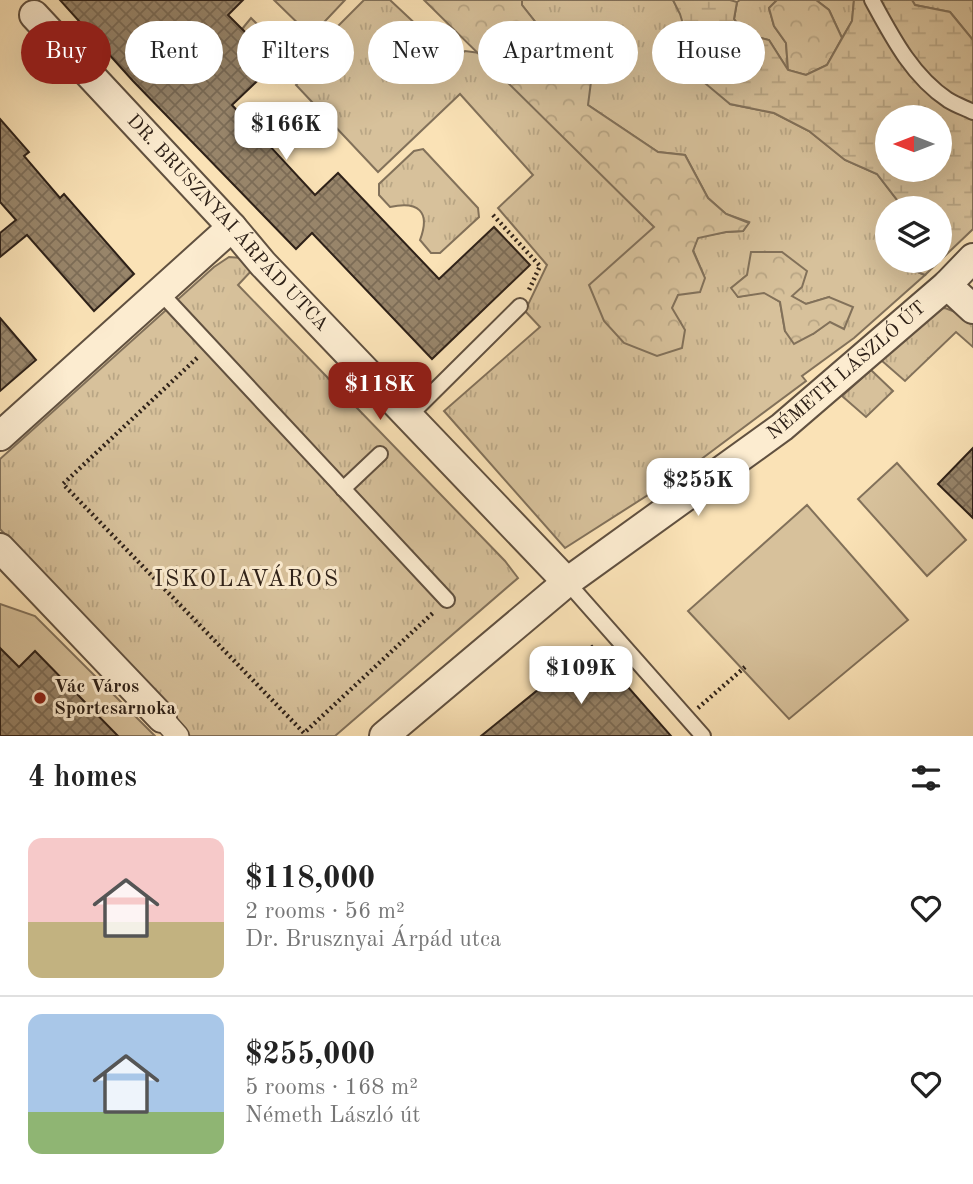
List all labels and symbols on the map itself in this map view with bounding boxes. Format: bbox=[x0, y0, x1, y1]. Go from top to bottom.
pin: $166K bbox=[237, 102, 335, 162]
north arrow bbox=[875, 105, 952, 182]
street label: DR. BRUSZNYAI ÁRPÁD UTCA bbox=[123, 111, 332, 335]
street label: NÉMETH LÁSZLÓ ÚT bbox=[764, 298, 930, 444]
pin: $118K bbox=[331, 362, 429, 422]
pin: $255K bbox=[649, 458, 747, 518]
district label: ISKOLAVÁROS bbox=[154, 564, 340, 591]
pin: $109K bbox=[532, 646, 630, 706]
place label: Vác Város Sportcsarnoka bbox=[54, 678, 177, 719]
marker: Vác Város Sportcsarnoka bbox=[32, 690, 48, 706]

